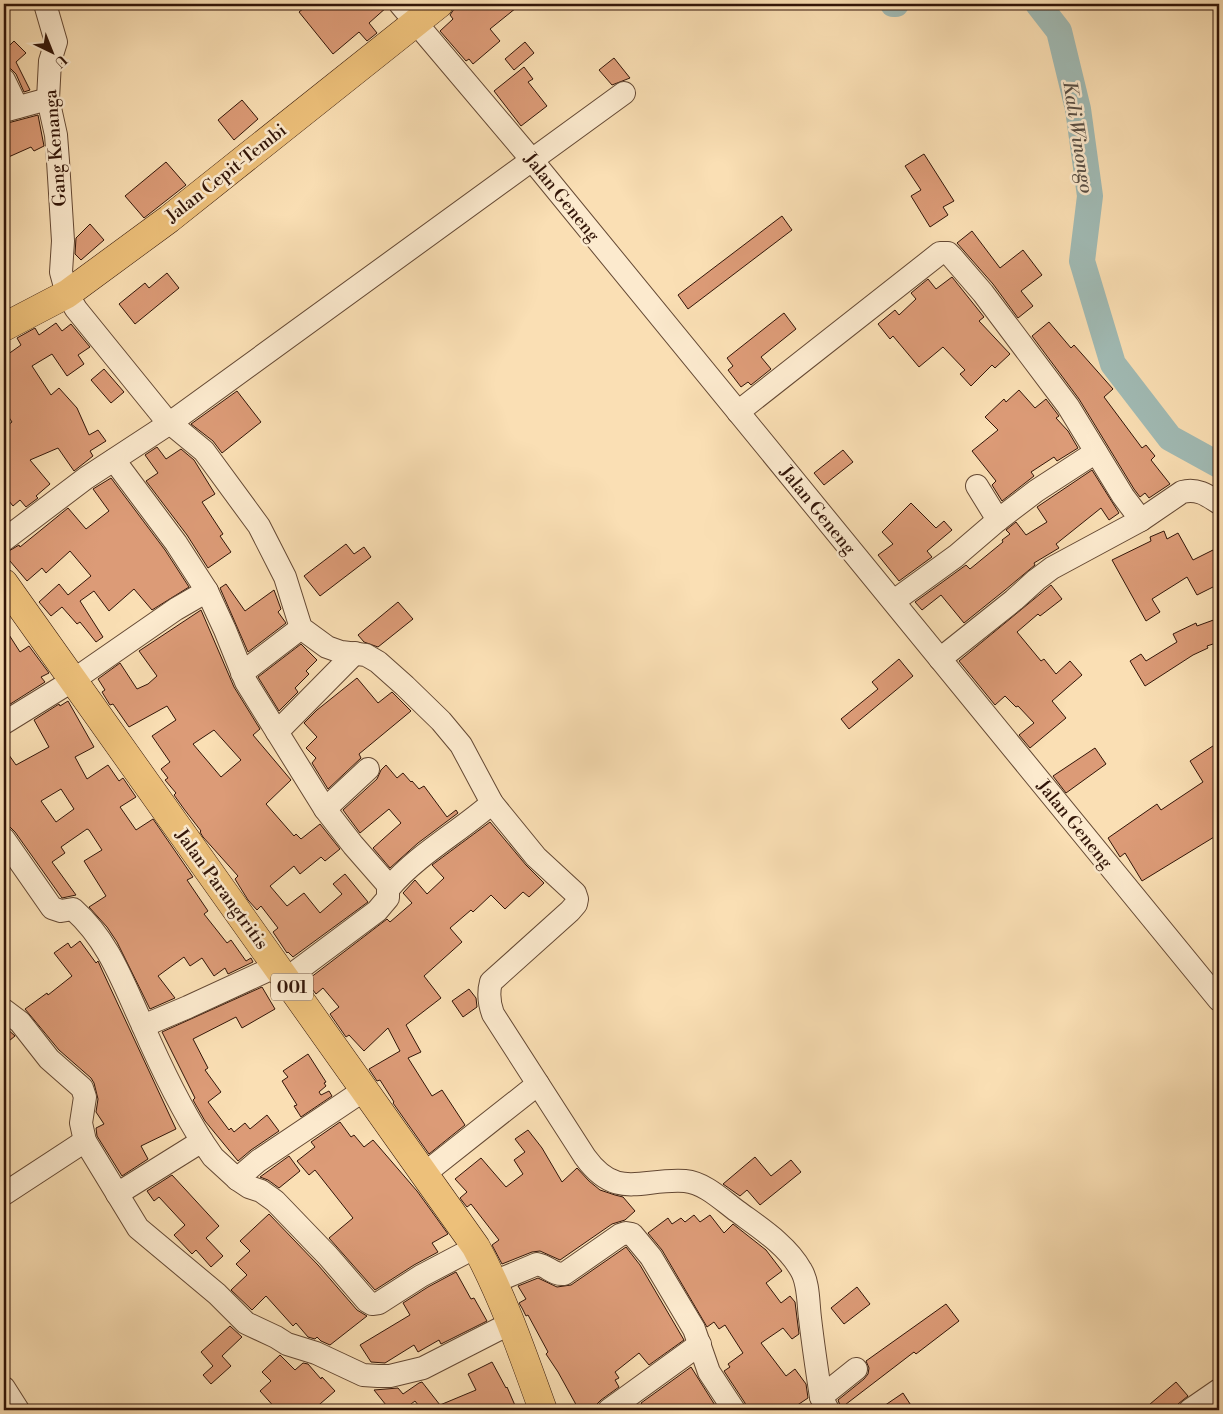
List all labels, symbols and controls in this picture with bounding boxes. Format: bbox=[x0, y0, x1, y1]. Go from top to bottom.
north arrow bbox=[28, 28, 78, 78]
text: U bbox=[50, 50, 70, 71]
water label: Kali Winongo bbox=[1057, 79, 1099, 195]
street label: Gang Kenanga bbox=[39, 88, 72, 207]
street label: Jalan Cepit-Tembi bbox=[160, 119, 291, 228]
street label: Jalan Geneng bbox=[518, 147, 605, 247]
street label: Jalan Geneng bbox=[774, 460, 861, 560]
street label: Jalan Geneng bbox=[1031, 774, 1118, 874]
street label: Jalan Parangtritis bbox=[170, 824, 273, 954]
road number: 001 bbox=[271, 974, 313, 1000]

